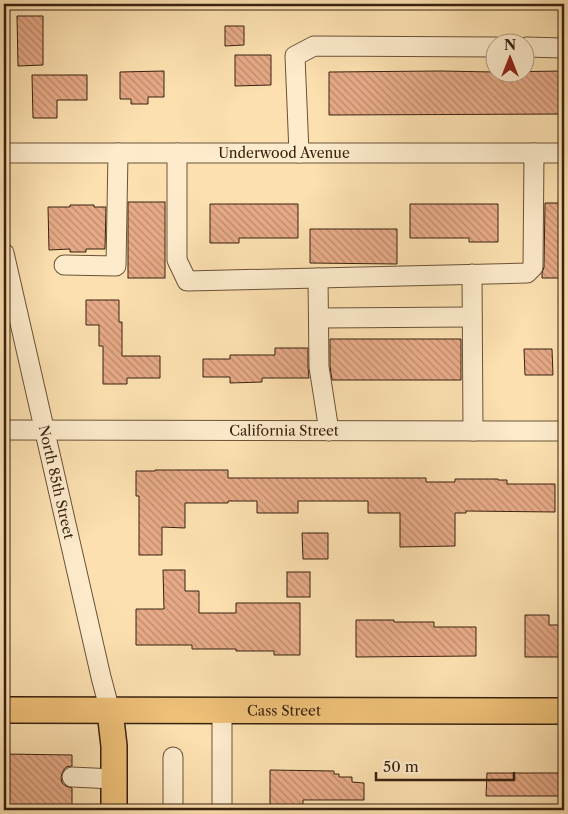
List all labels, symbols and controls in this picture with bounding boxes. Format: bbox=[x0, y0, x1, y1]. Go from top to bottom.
north arrow bbox=[486, 32, 536, 82]
text: N bbox=[504, 36, 516, 54]
street label: Underwood Avenue bbox=[218, 144, 350, 162]
street label: California Street bbox=[229, 421, 339, 440]
street label: North 85th Street bbox=[35, 423, 78, 541]
street label: Cass Street bbox=[247, 701, 321, 720]
scale bar bbox=[376, 749, 513, 781]
text: 50 m bbox=[383, 757, 419, 776]

